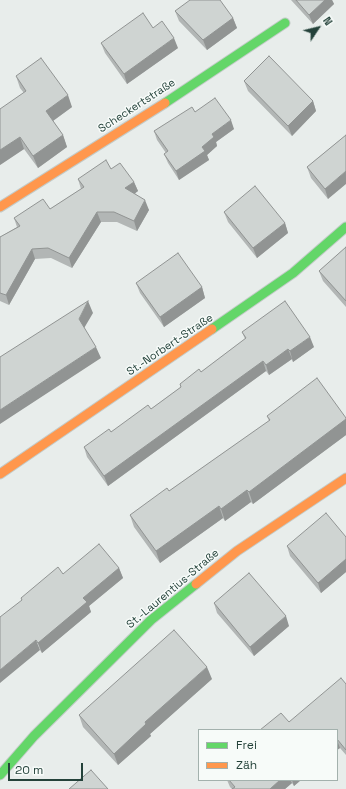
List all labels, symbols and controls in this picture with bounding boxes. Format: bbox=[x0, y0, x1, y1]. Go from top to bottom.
north arrow bbox=[298, 8, 338, 48]
text: N bbox=[320, 14, 336, 28]
street label: Scheckertstraße bbox=[96, 76, 178, 136]
street label: St.-Norbert-Straße bbox=[124, 311, 216, 379]
street label: St.-Laurentius-Straße bbox=[124, 547, 222, 631]
legend bbox=[198, 729, 338, 781]
text: Frei bbox=[236, 737, 257, 753]
scale bar bbox=[10, 755, 85, 781]
text: Zäh bbox=[236, 757, 257, 773]
text: 20 m bbox=[15, 762, 43, 778]

